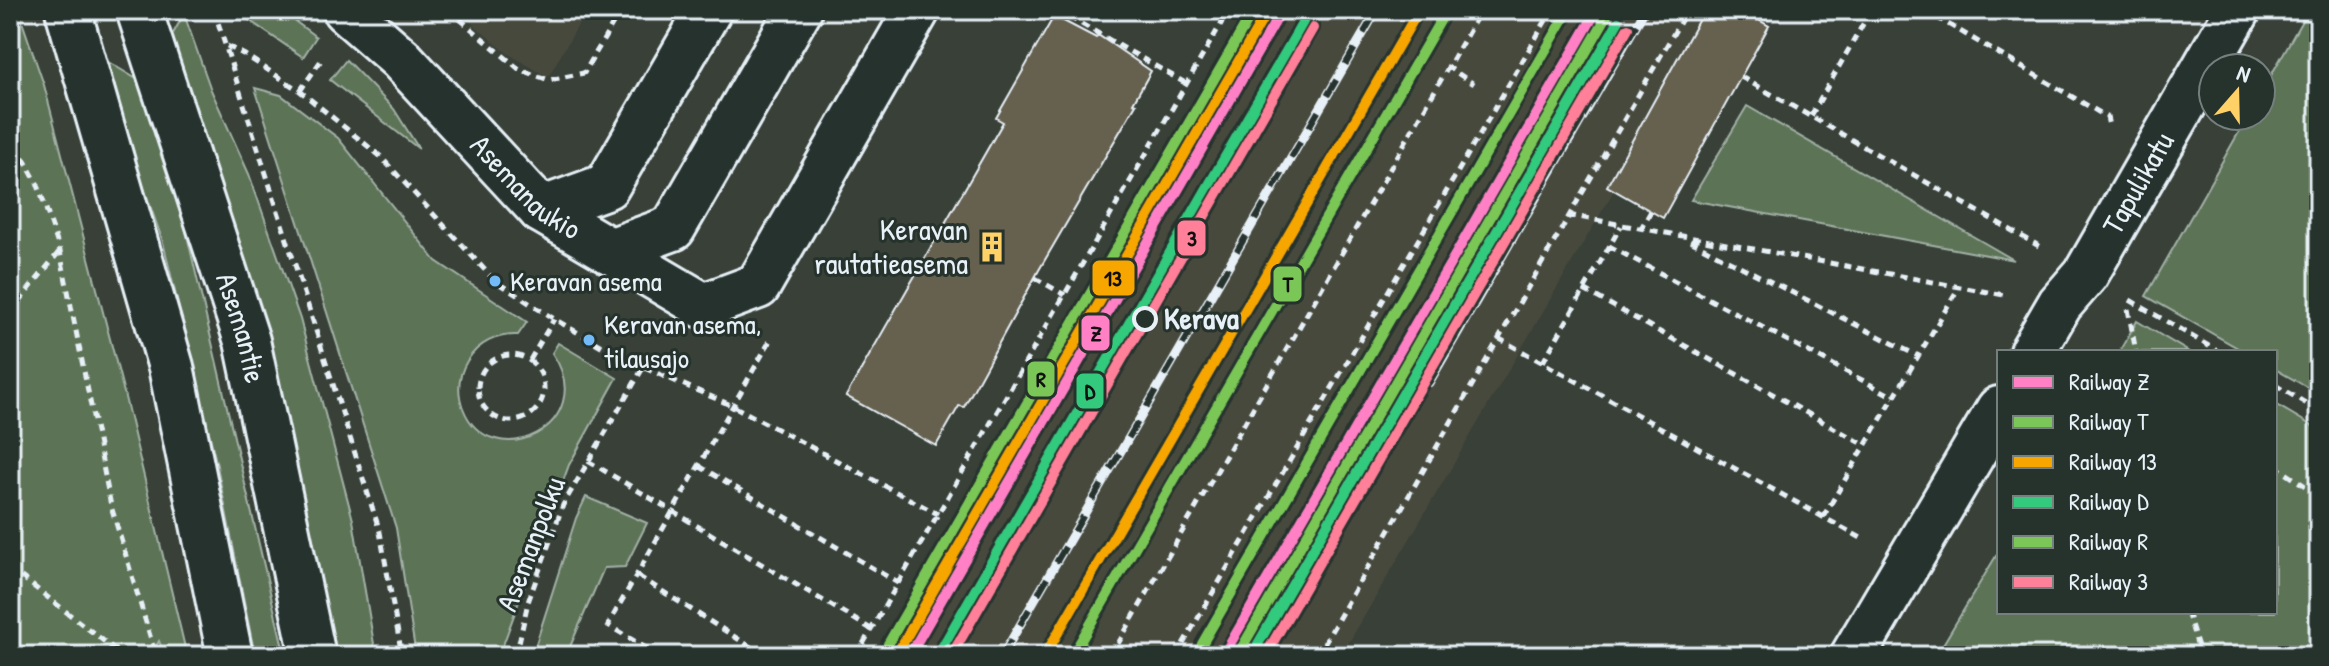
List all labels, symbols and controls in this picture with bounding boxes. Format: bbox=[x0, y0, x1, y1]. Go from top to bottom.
north arrow bbox=[2197, 52, 2277, 132]
text: N bbox=[2233, 57, 2255, 89]
street label: Tapulikatu bbox=[2092, 124, 2183, 241]
street label: Asemanaukio bbox=[462, 125, 589, 248]
place label: Keravan rautatieasema bbox=[814, 209, 968, 283]
line badge: 3 bbox=[1176, 219, 1207, 257]
text: 3 bbox=[1187, 223, 1197, 253]
building icon: Keravan rautatieasema bbox=[975, 230, 1009, 264]
line badge: 13 bbox=[1091, 259, 1136, 297]
place label: Keravan asema bbox=[510, 262, 662, 300]
text: 13 bbox=[1104, 263, 1122, 293]
line badge: T bbox=[1272, 265, 1303, 303]
street label: Asemantie bbox=[207, 267, 276, 386]
text: T bbox=[1282, 269, 1294, 299]
marker: Keravan asema bbox=[487, 273, 503, 289]
place label: Kerava bbox=[1164, 298, 1239, 338]
place label: Keravan asema, tilausajo bbox=[604, 305, 761, 377]
marker: Kerava bbox=[1133, 307, 1157, 331]
line badge: Z bbox=[1080, 314, 1111, 352]
text: Z bbox=[1090, 318, 1102, 348]
marker: Keravan asema, tilausajo bbox=[581, 332, 597, 348]
legend bbox=[1997, 350, 2277, 614]
line badge: R bbox=[1026, 360, 1056, 398]
text: R bbox=[1036, 364, 1046, 394]
text: Railway Z bbox=[2069, 365, 2149, 397]
line badge: D bbox=[1075, 372, 1105, 410]
text: D bbox=[1085, 376, 1096, 406]
text: Railway T bbox=[2069, 405, 2149, 437]
text: Railway 13 bbox=[2069, 445, 2157, 477]
street label: Asemanpolku bbox=[486, 471, 574, 617]
text: Railway D bbox=[2069, 485, 2149, 517]
text: Railway R bbox=[2069, 525, 2148, 557]
text: Railway 3 bbox=[2069, 565, 2148, 597]

